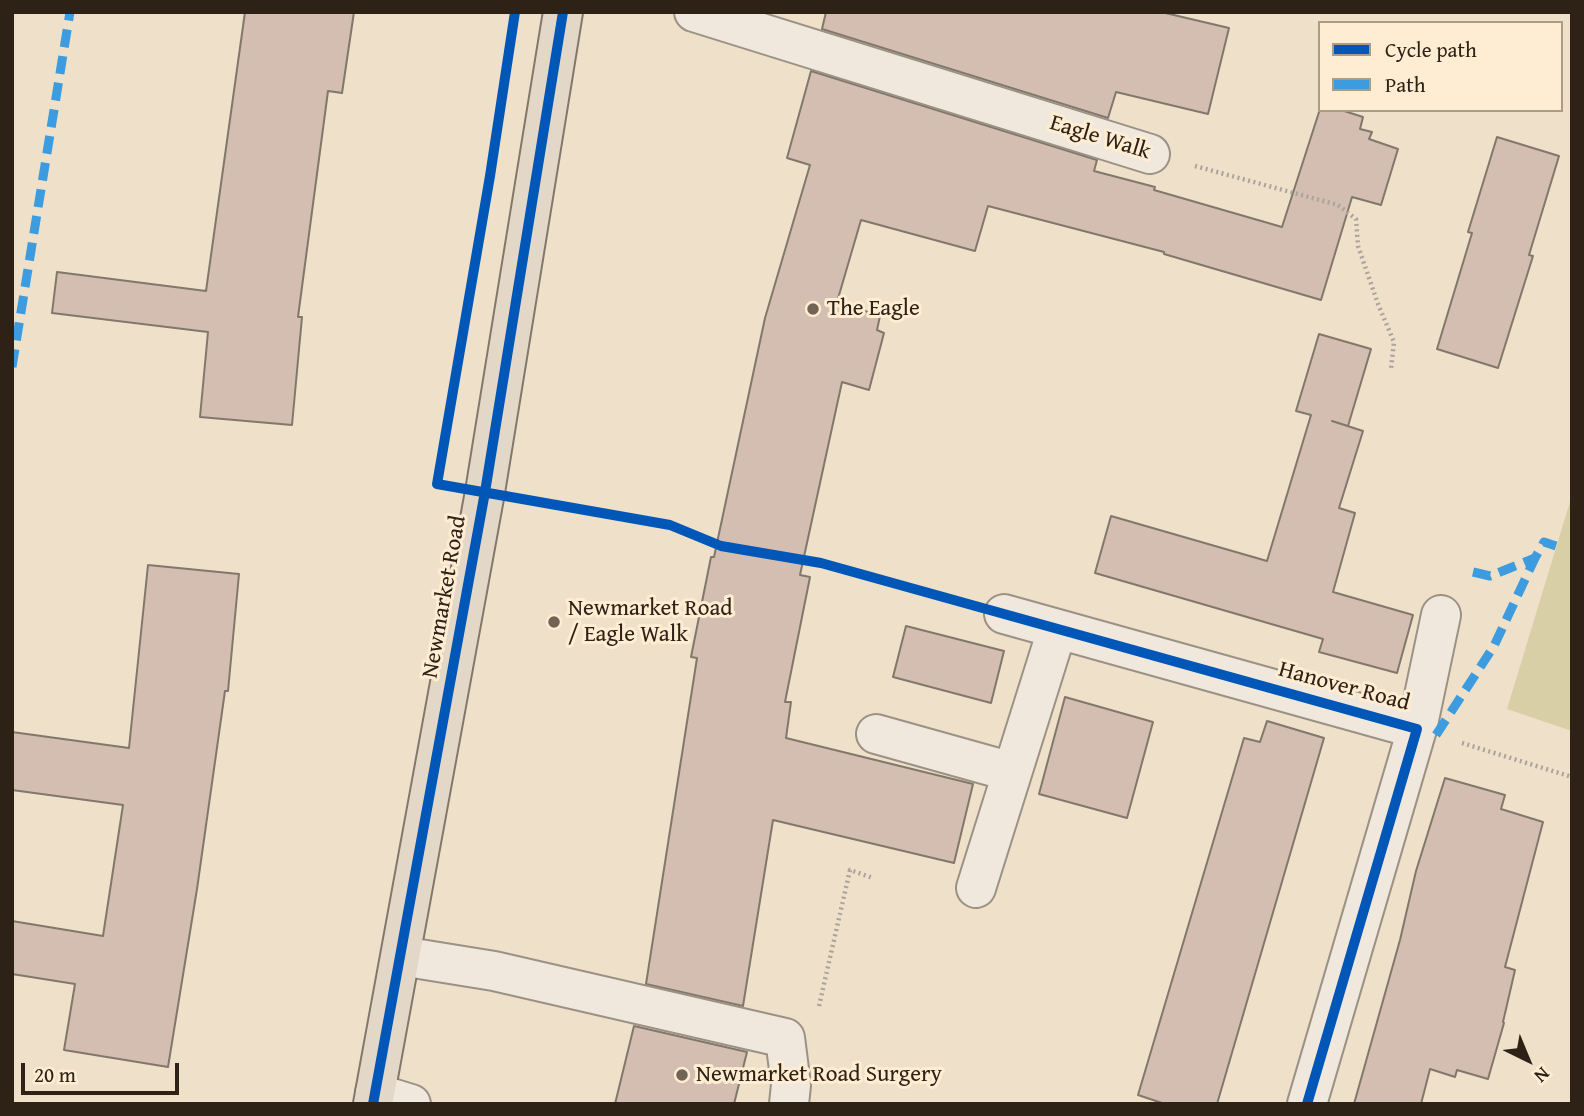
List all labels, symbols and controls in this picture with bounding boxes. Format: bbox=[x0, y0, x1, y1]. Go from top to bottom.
legend bbox=[1318, 21, 1563, 112]
text: Cycle path bbox=[1385, 34, 1477, 65]
text: Path bbox=[1385, 69, 1425, 100]
street label: Eagle Walk bbox=[1046, 110, 1154, 166]
place label: The Eagle bbox=[827, 295, 920, 323]
marker: The Eagle bbox=[805, 301, 821, 317]
street label: Newmarket Road bbox=[417, 514, 473, 680]
place label: Newmarket Road / Eagle Walk bbox=[568, 595, 733, 649]
marker: Newmarket Road / Eagle Walk bbox=[546, 614, 562, 630]
street label: Hanover Road bbox=[1275, 656, 1413, 718]
north arrow bbox=[1493, 1025, 1563, 1095]
scale bar bbox=[24, 1050, 182, 1094]
text: 20 m bbox=[34, 1059, 76, 1090]
place label: Newmarket Road Surgery bbox=[696, 1061, 942, 1089]
text: N bbox=[1528, 1061, 1557, 1090]
marker: Newmarket Road Surgery bbox=[674, 1067, 690, 1083]

